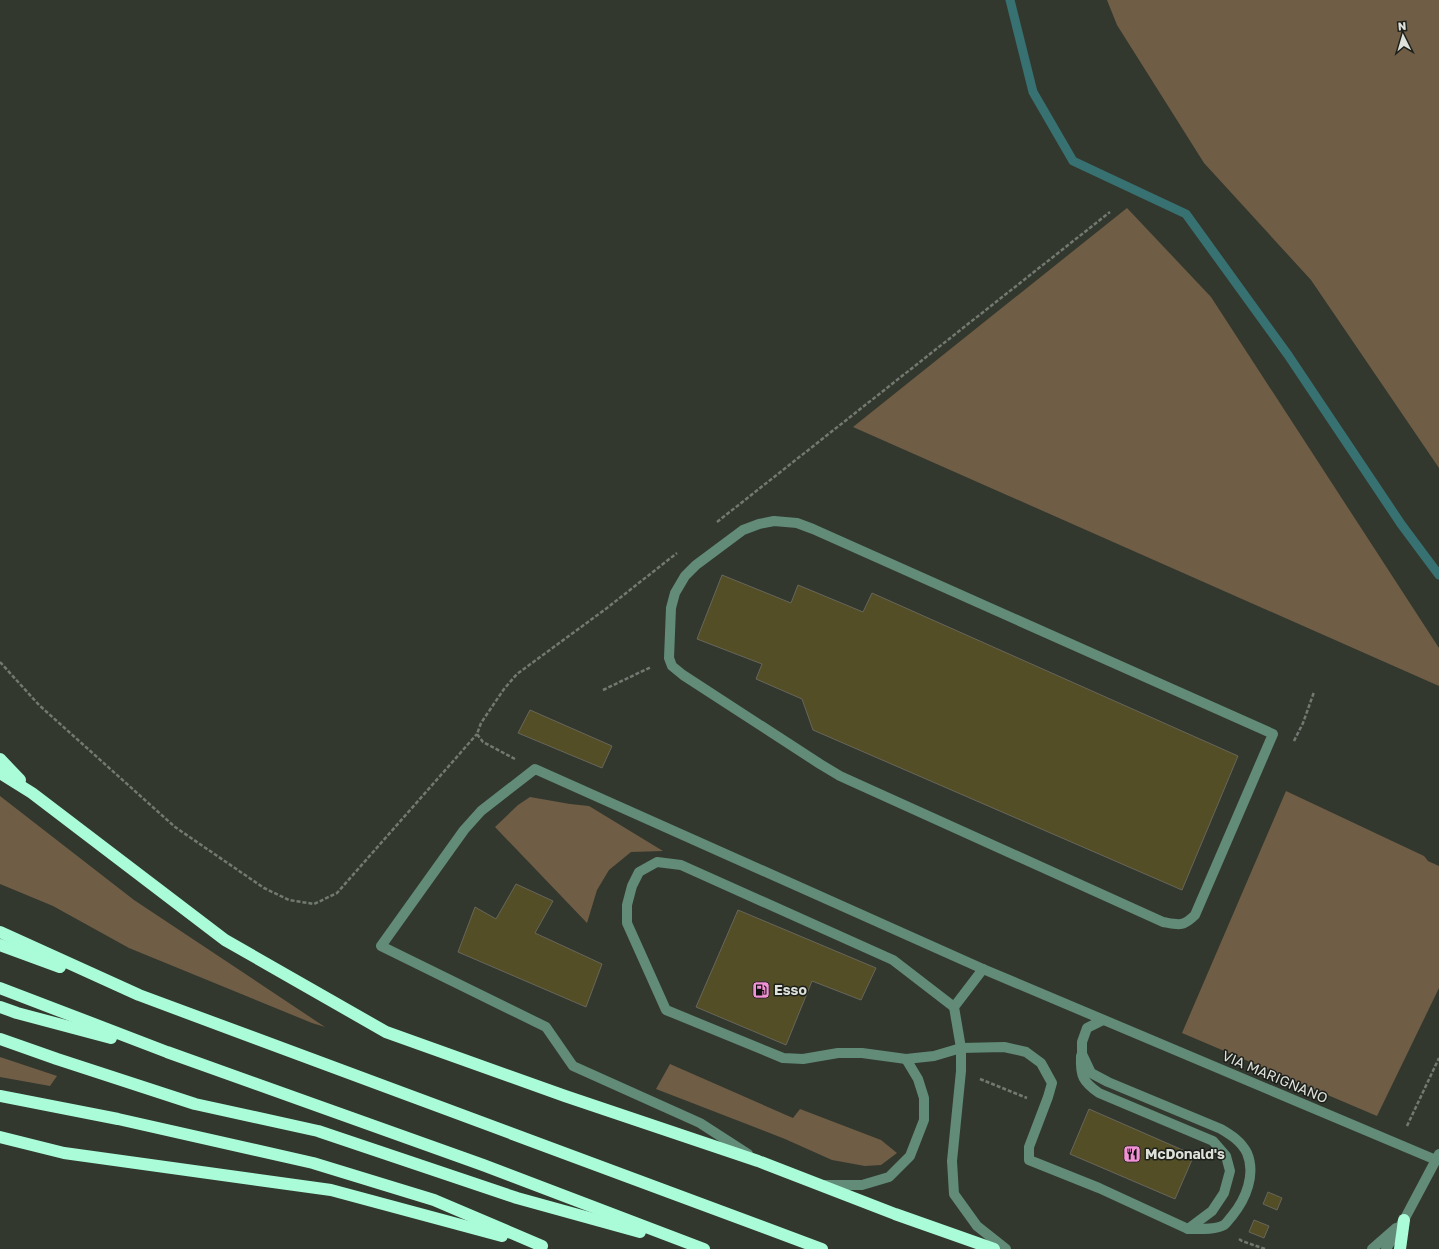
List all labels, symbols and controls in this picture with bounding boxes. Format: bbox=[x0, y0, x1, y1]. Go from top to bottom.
north arrow bbox=[1383, 16, 1423, 56]
text: N bbox=[1397, 19, 1407, 32]
fuel station icon: Esso bbox=[751, 980, 771, 1000]
place label: Esso bbox=[774, 981, 807, 998]
street label: VIA MARIGNANO bbox=[1220, 1047, 1330, 1106]
restaurant icon: McDonald's bbox=[1122, 1144, 1142, 1164]
place label: McDonald's bbox=[1145, 1145, 1225, 1162]

